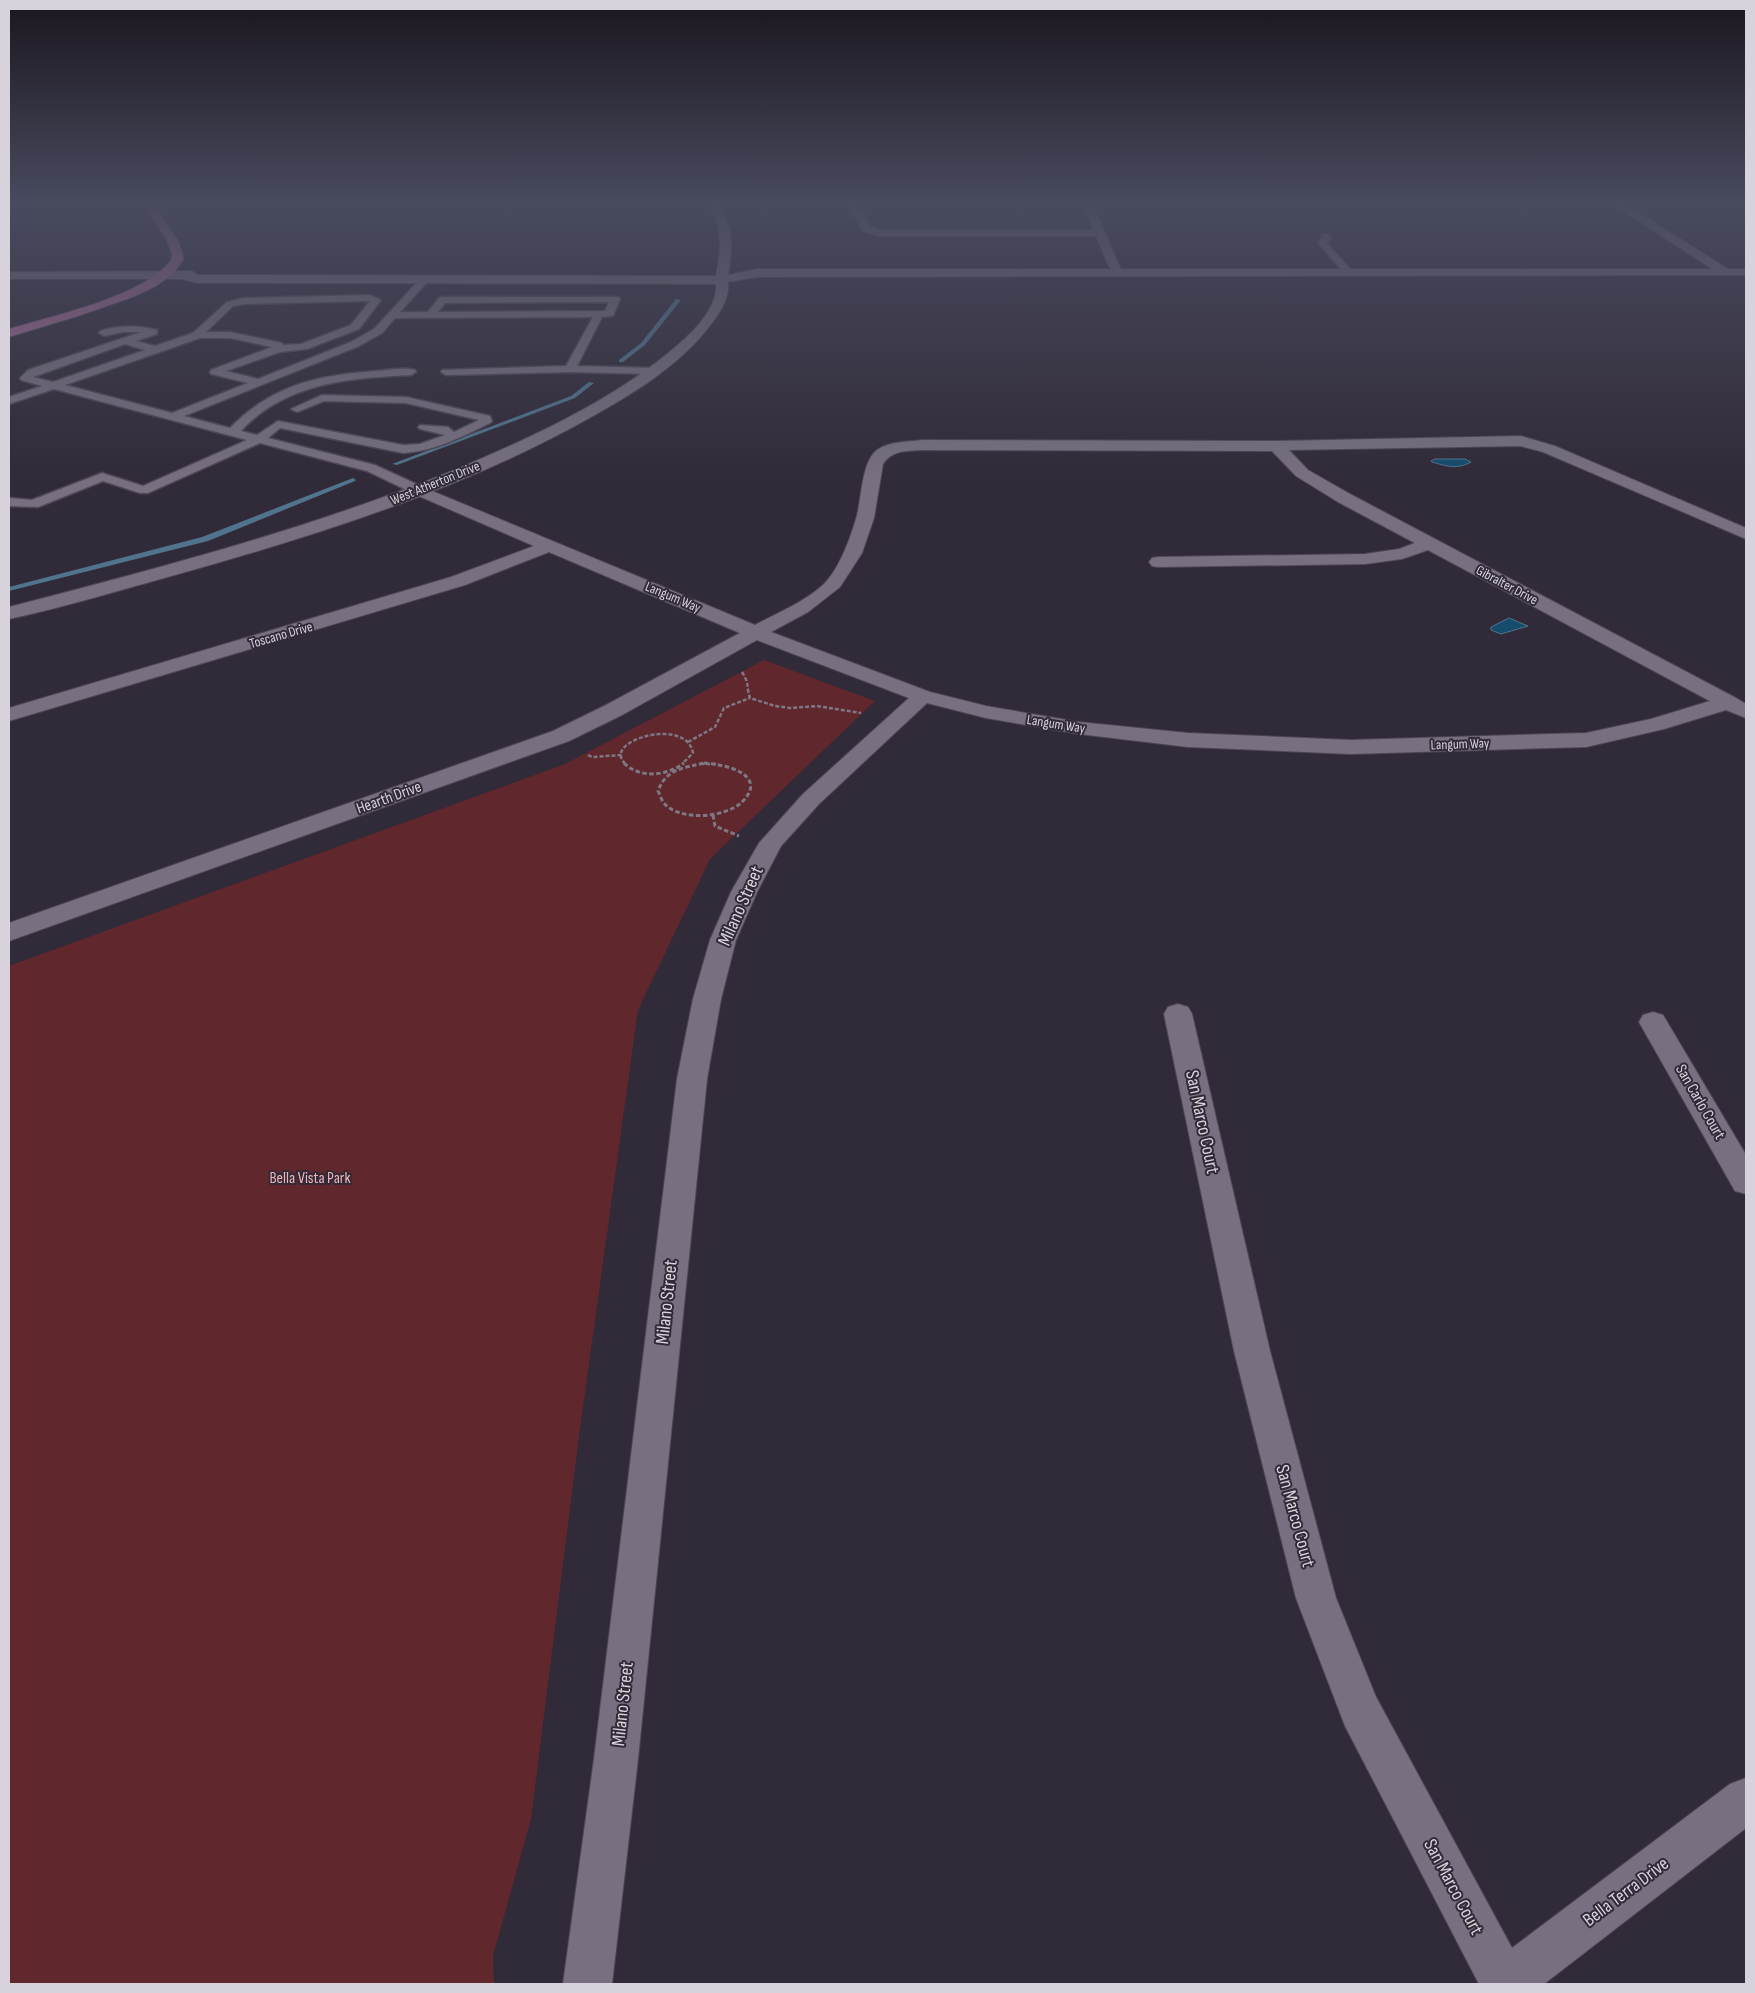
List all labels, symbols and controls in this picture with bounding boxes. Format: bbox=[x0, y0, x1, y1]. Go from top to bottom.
street label: West Atherton Drive bbox=[388, 457, 482, 509]
street label: Gibralter Drive bbox=[1473, 562, 1541, 608]
street label: Langum Way bbox=[643, 578, 704, 617]
street label: Toscano Drive bbox=[247, 618, 315, 652]
street label: Langum Way bbox=[1026, 711, 1087, 737]
street label: Langum Way bbox=[1430, 734, 1490, 754]
street label: Hearth Drive bbox=[354, 777, 424, 819]
street label: Milano Street bbox=[713, 862, 769, 949]
street label: San Carlo Court bbox=[1671, 1061, 1729, 1143]
street label: San Marco Court bbox=[1180, 1068, 1224, 1176]
park label: Bella Vista Park bbox=[269, 1169, 351, 1188]
street label: Milano Street bbox=[651, 1258, 683, 1345]
street label: San Marco Court bbox=[1270, 1462, 1320, 1570]
street label: Milano Street bbox=[607, 1660, 639, 1747]
street label: San Marco Court bbox=[1418, 1835, 1488, 1939]
street label: Bella Terra Drive bbox=[1578, 1852, 1674, 1932]

